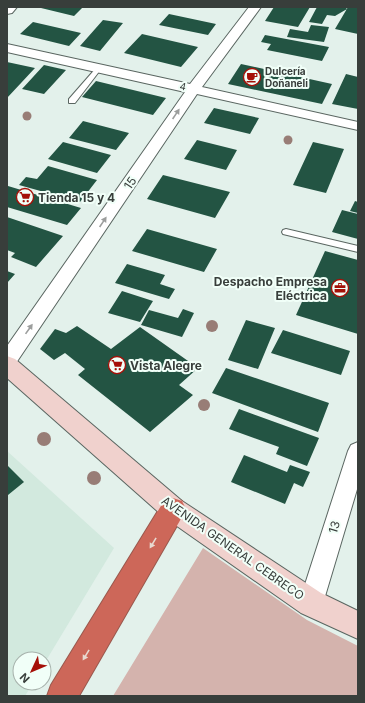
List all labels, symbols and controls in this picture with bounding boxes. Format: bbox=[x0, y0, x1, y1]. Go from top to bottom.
place label: Dulcería Doñaneli bbox=[265, 65, 308, 89]
cafe icon: Dulcería Doñaneli bbox=[242, 67, 262, 87]
street label: 4 bbox=[179, 79, 187, 93]
one-way arrow bbox=[172, 109, 180, 120]
street label: 15 bbox=[120, 174, 140, 192]
supermarket icon: Tienda 15 y 4 bbox=[15, 187, 35, 207]
place label: Tienda 15 y 4 bbox=[38, 190, 115, 205]
one-way arrow bbox=[99, 217, 107, 227]
place label: Despacho Empresa Eléctrica bbox=[214, 274, 327, 303]
office icon: Despacho Empresa Eléctrica bbox=[330, 278, 350, 298]
one-way arrow bbox=[25, 324, 33, 334]
supermarket icon: Vista Alegre bbox=[107, 355, 127, 375]
place label: Vista Alegre bbox=[130, 358, 202, 373]
street label: AVENIDA GENERAL CEBRECO bbox=[159, 493, 307, 603]
street label: 13 bbox=[325, 519, 343, 535]
one-way arrow bbox=[149, 537, 156, 549]
one-way arrow bbox=[83, 649, 90, 661]
north arrow bbox=[12, 651, 52, 691]
text: N bbox=[17, 670, 33, 686]

